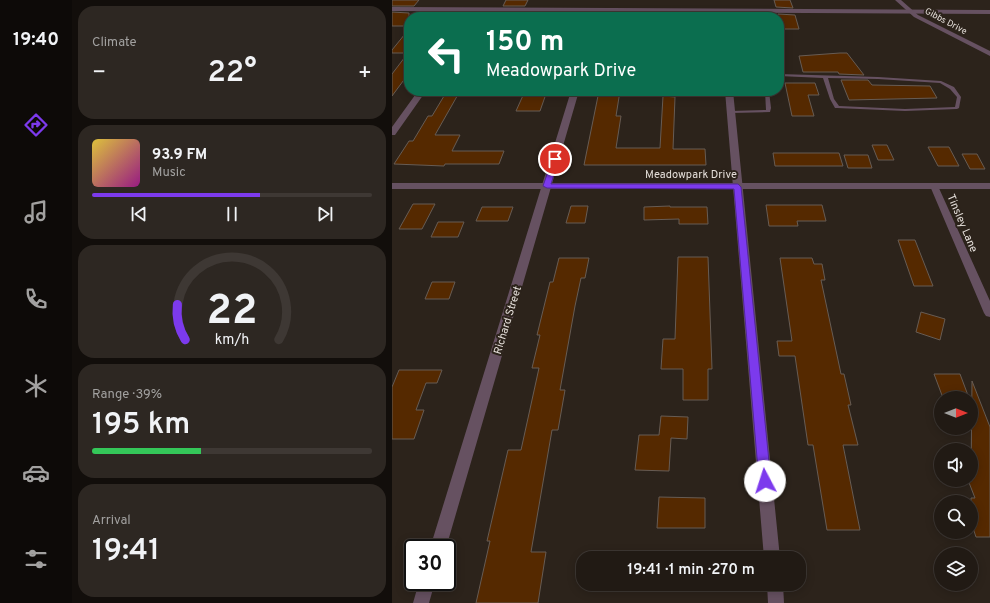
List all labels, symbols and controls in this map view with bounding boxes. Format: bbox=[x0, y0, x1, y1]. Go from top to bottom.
street label: Gibbs Drive bbox=[923, 6, 969, 37]
text: 150 m bbox=[486, 25, 564, 61]
icon: left bbox=[420, 28, 472, 80]
text: 19:40 bbox=[13, 29, 59, 52]
text: Climate bbox=[92, 35, 137, 51]
text: 22° bbox=[207, 55, 257, 92]
text: − bbox=[92, 60, 106, 87]
text: + bbox=[358, 60, 372, 87]
text: Meadowpark Drive bbox=[486, 60, 636, 83]
icon: directions bbox=[22, 111, 50, 139]
pin bbox=[538, 142, 572, 176]
text: 93.9 FM bbox=[152, 146, 207, 165]
icon: arrive bbox=[544, 148, 566, 170]
text: Music bbox=[152, 165, 186, 181]
street label: Meadowpark Drive bbox=[645, 168, 737, 182]
street label: Tinsley Lane bbox=[944, 192, 981, 255]
icon: music bbox=[22, 198, 50, 226]
icon: previous bbox=[128, 203, 150, 225]
icon: pause bbox=[221, 203, 243, 225]
icon: next bbox=[314, 203, 336, 225]
street label: Richard Street bbox=[491, 284, 525, 356]
icon: phone bbox=[22, 285, 50, 313]
text: 22 bbox=[207, 285, 257, 338]
text: km/h bbox=[215, 330, 249, 348]
icon: climate bbox=[22, 372, 50, 400]
text: Range · 39% bbox=[92, 387, 162, 403]
north arrow bbox=[934, 391, 978, 435]
map controls bbox=[934, 391, 978, 591]
text: 195 km bbox=[92, 407, 190, 444]
button: sound bbox=[934, 443, 978, 487]
icon: car bbox=[22, 459, 50, 487]
position arrow bbox=[744, 460, 786, 502]
button: search bbox=[934, 495, 978, 539]
text: Arrival bbox=[92, 513, 131, 529]
text: 19:41 bbox=[92, 533, 160, 570]
speed limit sign: 30 bbox=[404, 539, 456, 591]
icon: filters bbox=[22, 545, 50, 573]
button: layers bbox=[934, 547, 978, 591]
text: 19:41 · 1 min · 270 m bbox=[627, 561, 755, 580]

